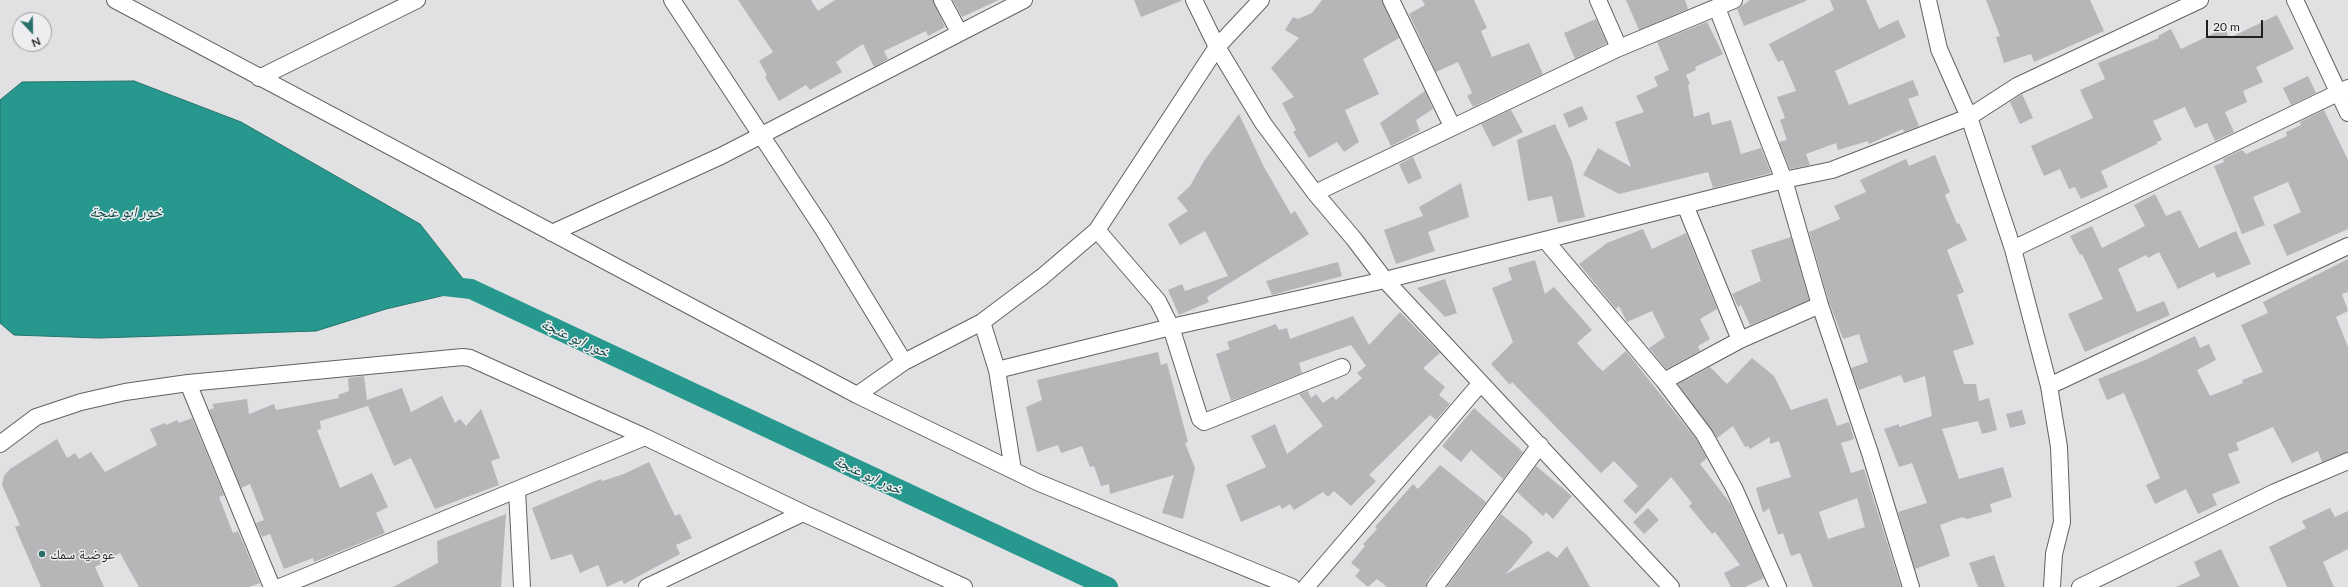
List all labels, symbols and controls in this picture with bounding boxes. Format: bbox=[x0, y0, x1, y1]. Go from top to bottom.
north arrow bbox=[12, 12, 52, 52]
scale bar bbox=[2208, 12, 2265, 38]
text: 20 m bbox=[2213, 19, 2240, 34]
text: N bbox=[30, 35, 43, 50]
water label: خور ابو عنجة bbox=[90, 203, 162, 221]
water label: خور ابو عنجة bbox=[538, 314, 612, 362]
water label: خور ابو عنجة bbox=[831, 451, 905, 499]
place label: عوضية سمك bbox=[50, 546, 115, 562]
marker: عوضية سمك bbox=[37, 549, 47, 559]

